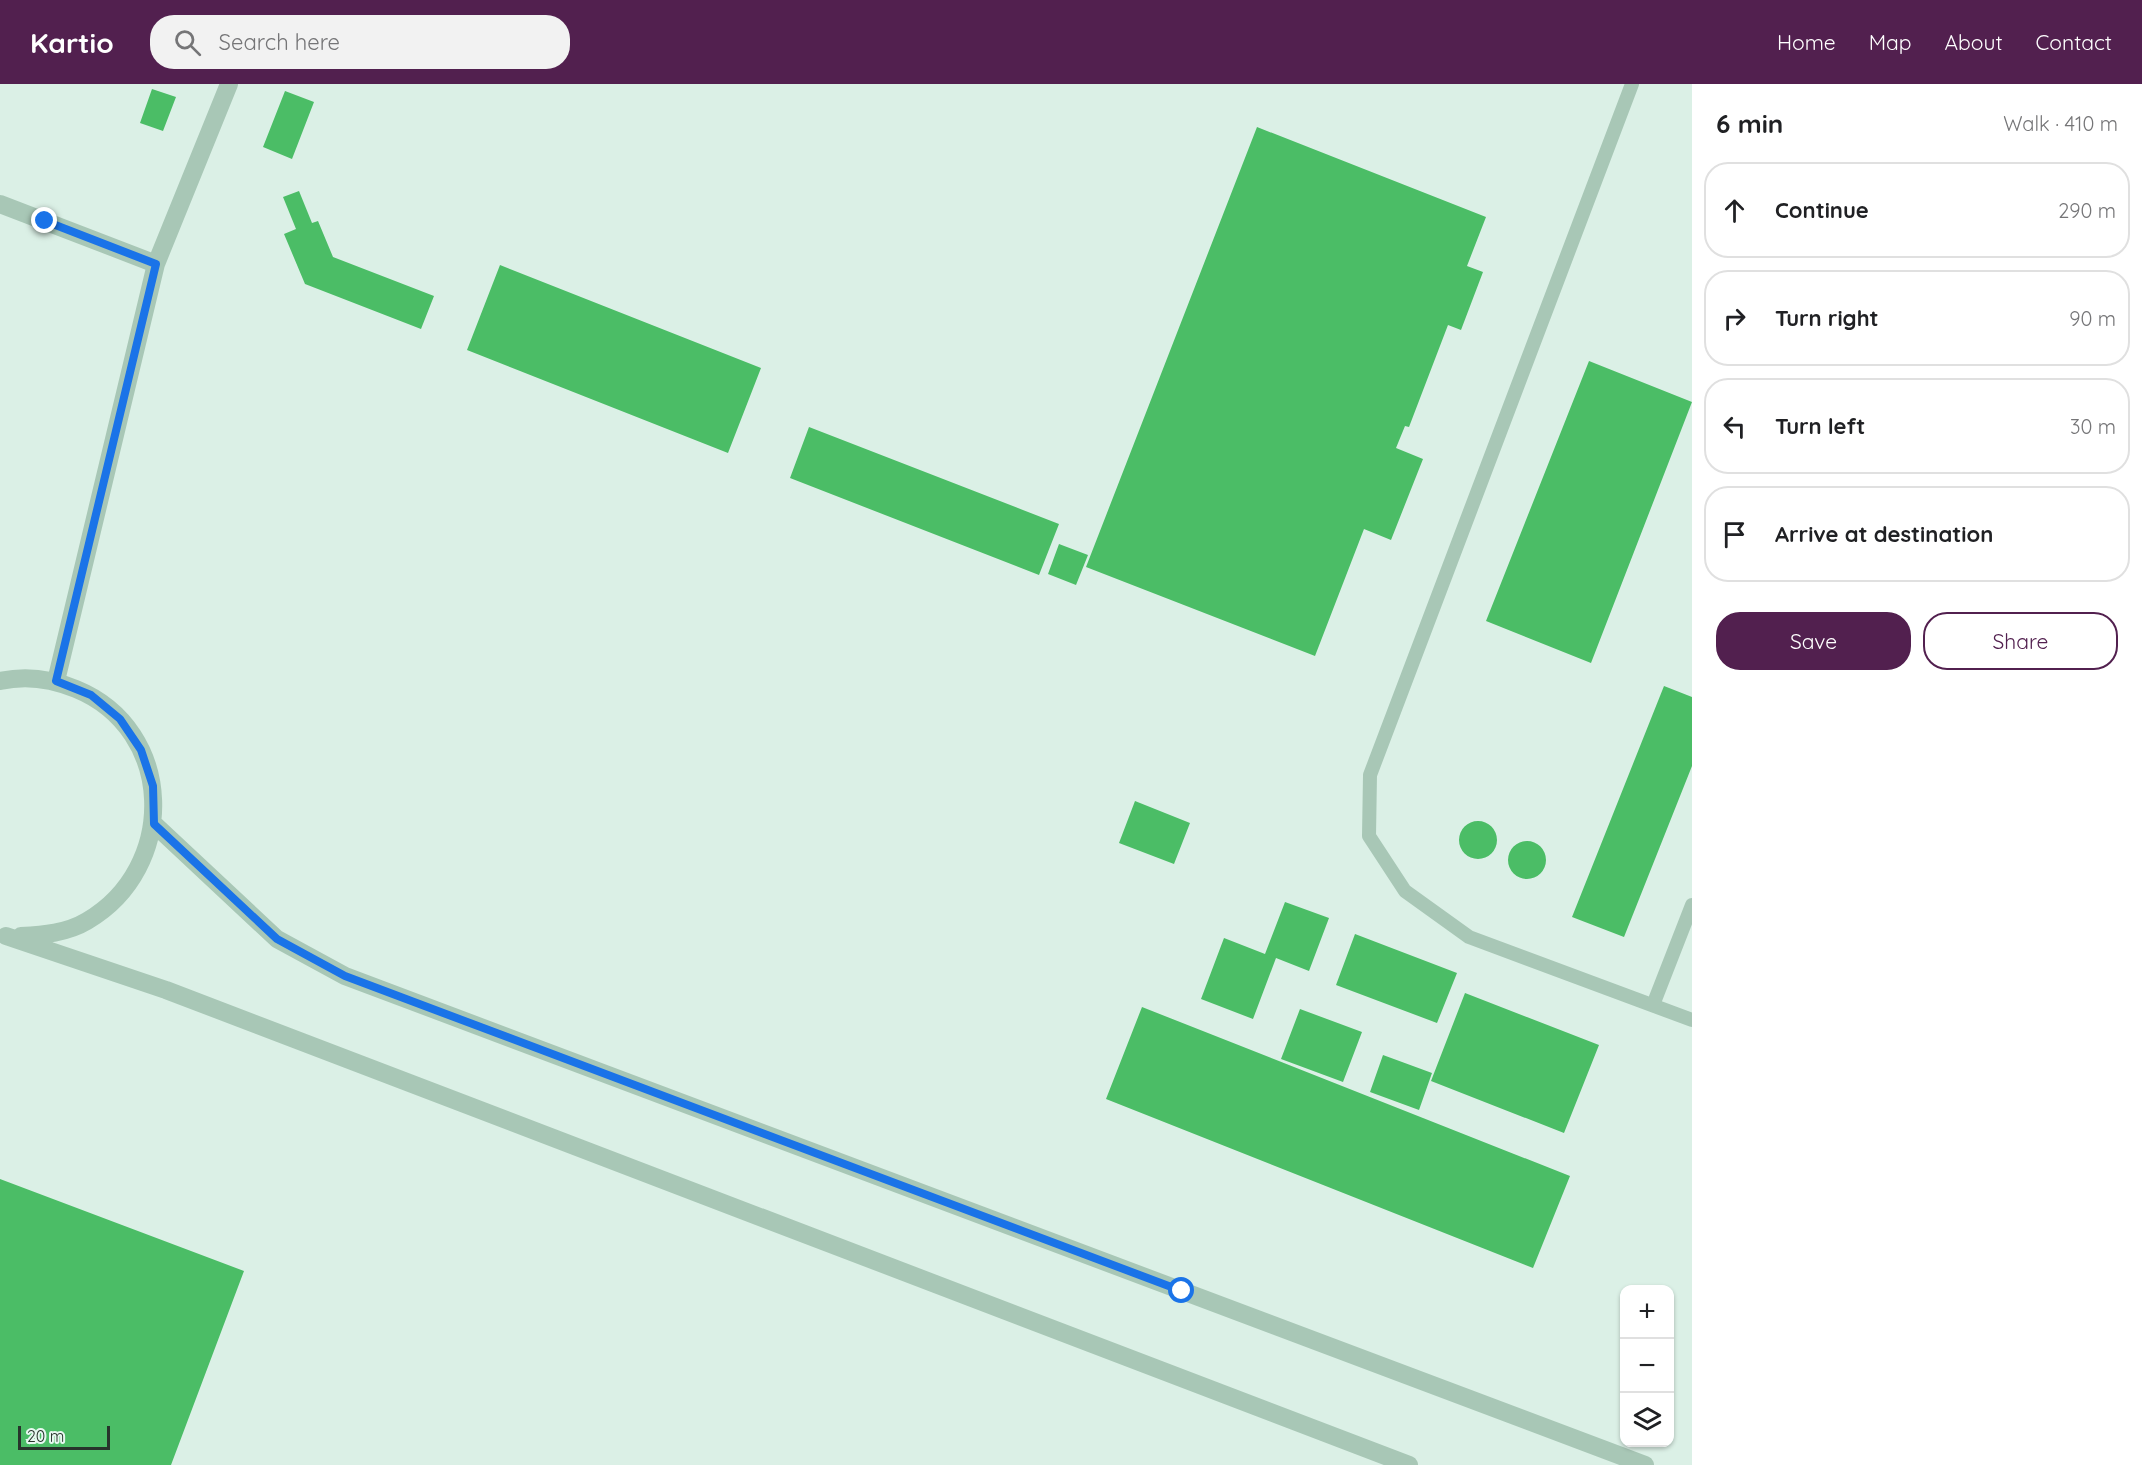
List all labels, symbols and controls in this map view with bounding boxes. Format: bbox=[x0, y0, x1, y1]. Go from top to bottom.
search box bbox=[150, 15, 570, 69]
text: Kartio bbox=[30, 25, 114, 60]
icon: search bbox=[171, 26, 204, 59]
text: Search here bbox=[219, 28, 340, 56]
text: Home bbox=[1777, 29, 1836, 55]
text: Map bbox=[1869, 29, 1912, 55]
text: About bbox=[1945, 29, 2003, 55]
text: Contact bbox=[2036, 29, 2112, 55]
text: 6 min bbox=[1716, 107, 1783, 140]
text: Walk · 410 m bbox=[2003, 111, 2118, 136]
icon: ahead bbox=[1718, 194, 1751, 227]
text: Continue bbox=[1775, 196, 1869, 224]
text: 290 m bbox=[2058, 198, 2116, 223]
route end bbox=[31, 207, 57, 233]
icon: right bbox=[1718, 302, 1751, 335]
text: Turn right bbox=[1775, 304, 1879, 332]
text: 90 m bbox=[2069, 306, 2116, 331]
icon: left bbox=[1718, 410, 1751, 443]
text: Turn left bbox=[1775, 412, 1865, 440]
text: 30 m bbox=[2070, 414, 2116, 439]
icon: arrive bbox=[1718, 518, 1751, 551]
text: Arrive at destination bbox=[1775, 520, 1993, 548]
button: Save bbox=[1716, 612, 1911, 670]
button: Share bbox=[1923, 612, 2118, 670]
route start bbox=[1168, 1277, 1194, 1303]
map controls bbox=[1620, 1285, 1674, 1447]
button: + bbox=[1620, 1285, 1674, 1339]
button: − bbox=[1620, 1339, 1674, 1393]
button: layers bbox=[1620, 1393, 1674, 1447]
scale bar bbox=[18, 1423, 110, 1450]
text: 20 m bbox=[27, 1426, 64, 1446]

